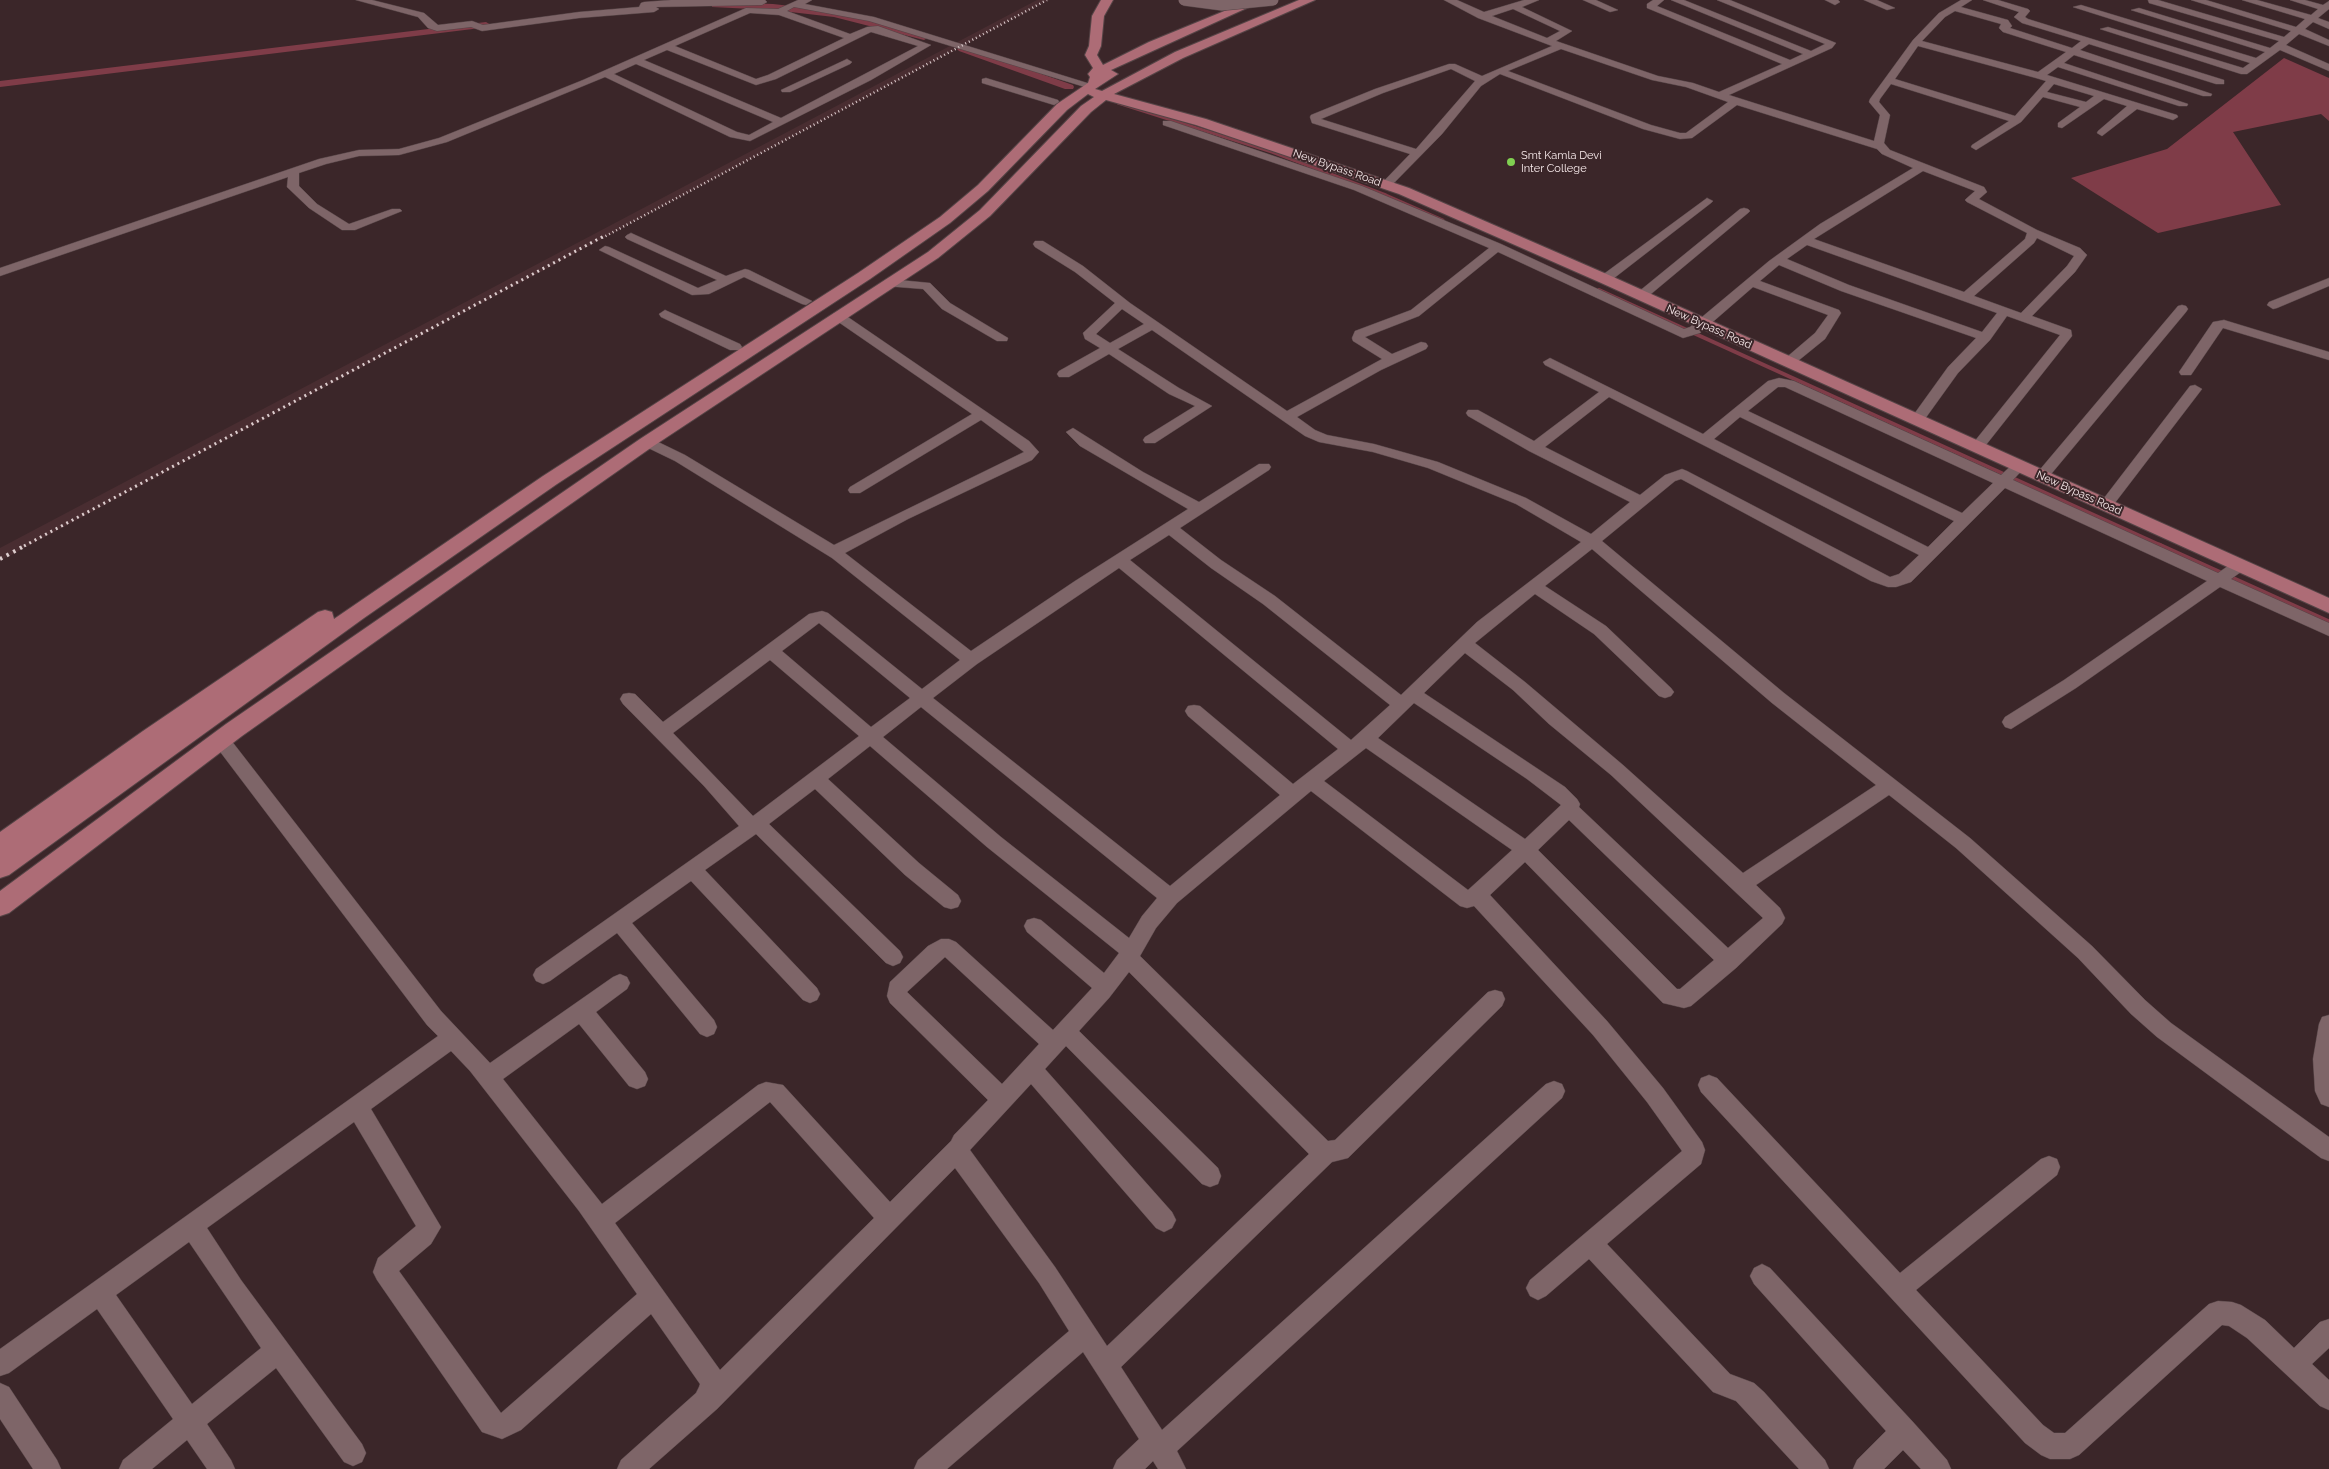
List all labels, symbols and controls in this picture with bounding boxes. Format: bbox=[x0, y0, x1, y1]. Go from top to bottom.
street label: New Bypass Road bbox=[1291, 147, 1383, 189]
place label: Smt Kamla Devi Inter College bbox=[1521, 149, 1602, 175]
marker: Smt Kamla Devi Inter College bbox=[1505, 156, 1517, 168]
street label: New Bypass Road bbox=[1664, 302, 1754, 352]
street label: New Bypass Road bbox=[2034, 468, 2124, 518]

